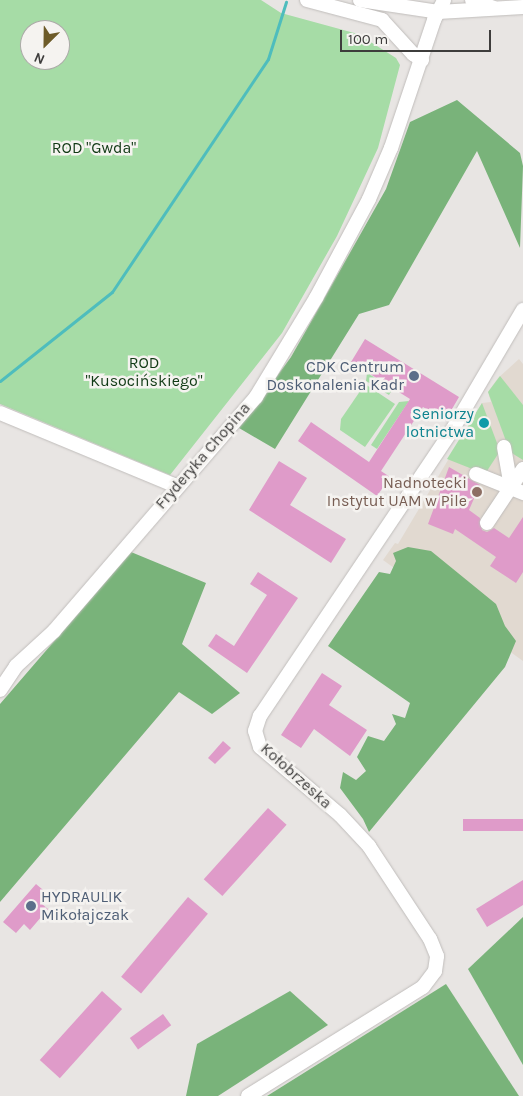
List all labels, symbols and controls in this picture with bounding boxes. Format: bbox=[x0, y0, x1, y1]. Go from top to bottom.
north arrow bbox=[20, 20, 70, 70]
scale bar bbox=[343, 20, 494, 52]
text: 100 m bbox=[348, 30, 388, 48]
text: N bbox=[31, 49, 47, 68]
park label: ROD "Gwda" bbox=[52, 138, 136, 158]
park label: ROD "Kusocińskiego" bbox=[85, 353, 203, 391]
place label: CDK Centrum Doskonalenia Kadr bbox=[267, 357, 404, 395]
marker: CDK Centrum Doskonalenia Kadr bbox=[408, 370, 420, 382]
street label: Fryderyka Chopina bbox=[151, 399, 255, 513]
place label: Seniorzy lotnictwa bbox=[406, 404, 474, 442]
marker: Seniorzy lotnictwa bbox=[478, 417, 490, 429]
place label: Nadnotecki Instytut UAM w Pile bbox=[327, 473, 467, 511]
marker: Nadnotecki Instytut UAM w Pile bbox=[471, 486, 483, 498]
street label: Kołobrzeska bbox=[257, 739, 335, 813]
place label: HYDRAULIK Mikołajczak bbox=[41, 887, 129, 925]
marker: HYDRAULIK Mikołajczak bbox=[25, 900, 37, 912]

